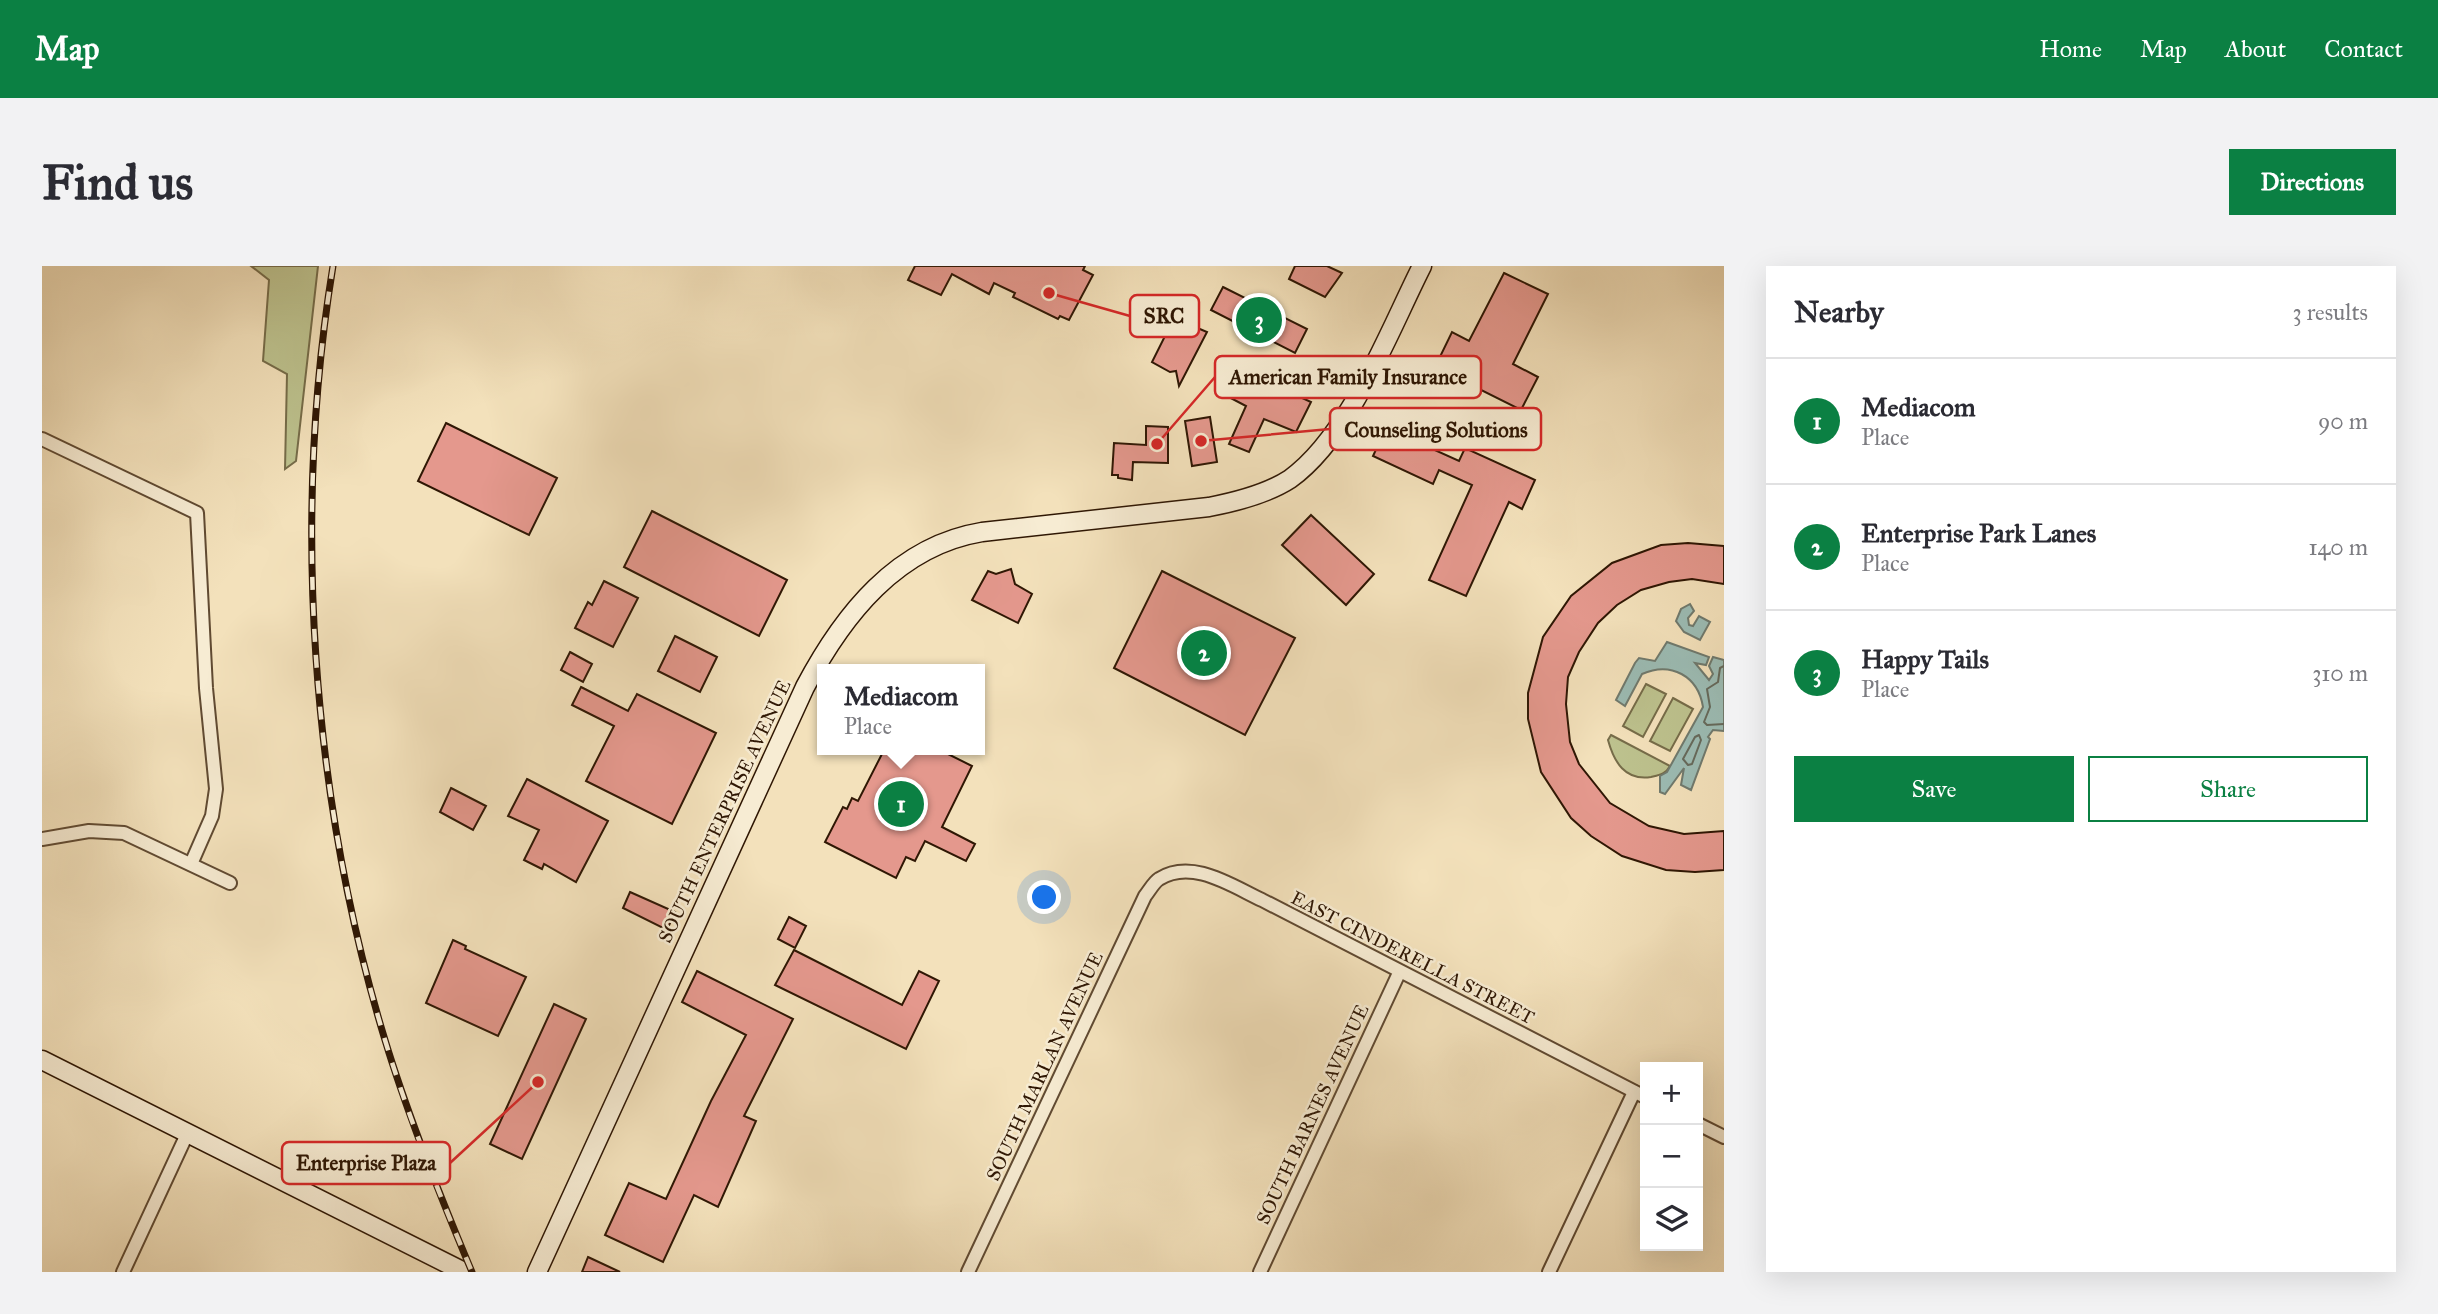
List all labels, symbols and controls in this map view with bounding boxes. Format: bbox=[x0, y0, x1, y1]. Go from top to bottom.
text: Map bbox=[35, 29, 99, 69]
text: Home bbox=[2039, 34, 2102, 64]
text: Map bbox=[2140, 34, 2187, 64]
text: About bbox=[2225, 34, 2286, 64]
text: Contact bbox=[2324, 34, 2403, 64]
button: Directions bbox=[2229, 149, 2396, 215]
text: Find us bbox=[42, 153, 193, 212]
pin: 3 bbox=[1236, 294, 1282, 346]
text: Nearby bbox=[1794, 294, 1884, 330]
callout: SRC bbox=[1130, 295, 1199, 337]
text: 3 results bbox=[2292, 298, 2368, 326]
text: SRC bbox=[1144, 303, 1184, 329]
callout: American Family Insurance bbox=[1215, 356, 1481, 398]
text: American Family Insurance bbox=[1227, 364, 1467, 390]
text: Mediacom bbox=[1861, 391, 1976, 423]
text: 1 bbox=[1812, 407, 1822, 435]
text: 90 m bbox=[2318, 407, 2368, 435]
callout: Counseling Solutions bbox=[1330, 408, 1541, 450]
text: Counseling Solutions bbox=[1344, 417, 1528, 443]
text: Place bbox=[1861, 423, 1909, 451]
text: Enterprise Park Lanes bbox=[1861, 517, 2096, 549]
text: 2 bbox=[1811, 533, 1823, 561]
text: 140 m bbox=[2308, 533, 2368, 561]
text: Place bbox=[1861, 549, 1909, 577]
pin: 2 bbox=[1181, 627, 1227, 679]
text: Happy Tails bbox=[1861, 643, 1989, 675]
text: 3 bbox=[1812, 659, 1822, 687]
text: 310 m bbox=[2312, 659, 2368, 687]
popup bbox=[817, 664, 985, 755]
text: Place bbox=[1861, 675, 1909, 703]
street label: SOUTH ENTERPRISE AVENUE bbox=[653, 676, 796, 946]
text: Mediacom bbox=[844, 680, 958, 712]
text: Place bbox=[844, 712, 892, 740]
button: Save bbox=[1794, 756, 2074, 822]
button: Share bbox=[2088, 756, 2368, 822]
pin: 1 bbox=[878, 778, 924, 830]
your location bbox=[1027, 880, 1061, 914]
street label: EAST CINDERELLA STREET bbox=[1287, 886, 1538, 1029]
street label: SOUTH MARLAN AVENUE bbox=[981, 948, 1108, 1184]
street label: SOUTH BARNES AVENUE bbox=[1251, 1000, 1374, 1228]
map controls bbox=[1640, 1062, 1703, 1251]
button: + bbox=[1640, 1062, 1703, 1125]
button: − bbox=[1640, 1125, 1703, 1188]
callout: Enterprise Plaza bbox=[282, 1142, 450, 1184]
text: Enterprise Plaza bbox=[296, 1150, 437, 1176]
button: layers bbox=[1640, 1188, 1703, 1251]

